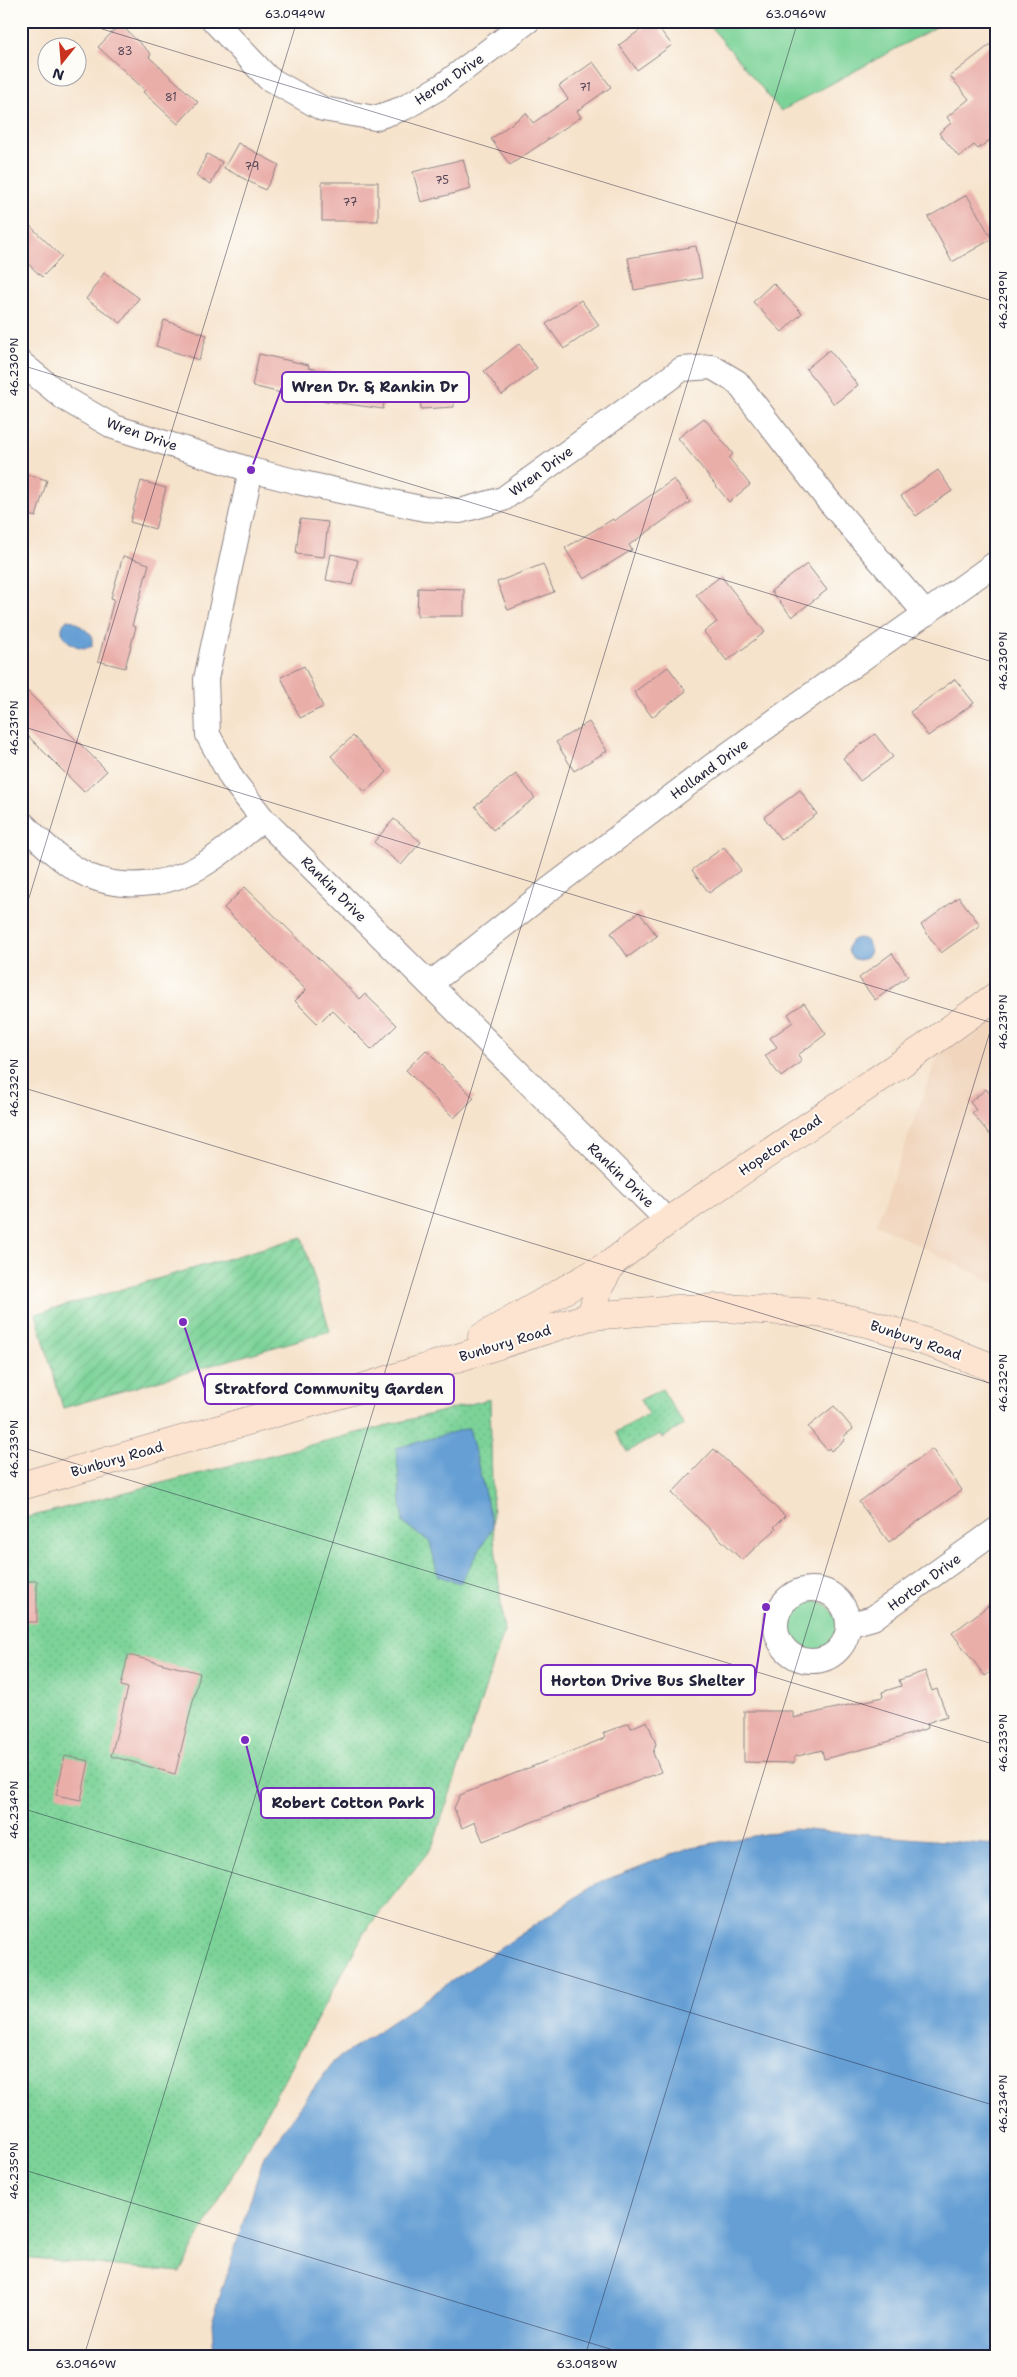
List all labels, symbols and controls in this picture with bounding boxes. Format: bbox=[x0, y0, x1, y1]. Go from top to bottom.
text: 63.094°W bbox=[265, 6, 325, 22]
text: 63.096°W bbox=[766, 6, 826, 22]
north arrow bbox=[38, 38, 88, 88]
house number: 83 bbox=[118, 44, 132, 59]
street label: Heron Drive bbox=[411, 49, 487, 109]
text: N bbox=[50, 64, 66, 85]
house number: 71 bbox=[579, 80, 591, 95]
house number: 81 bbox=[165, 90, 177, 105]
house number: 79 bbox=[245, 159, 260, 174]
house number: 75 bbox=[435, 173, 449, 188]
house number: 77 bbox=[343, 195, 358, 210]
text: 46.229°N bbox=[995, 271, 1011, 329]
text: 46.230°N bbox=[6, 338, 22, 396]
callout: Wren Dr. & Rankin Dr bbox=[282, 372, 469, 402]
text: Wren Dr. & Rankin Dr bbox=[292, 377, 458, 397]
street label: Wren Drive bbox=[104, 413, 180, 455]
street label: Wren Drive bbox=[506, 442, 576, 500]
text: 46.230°N bbox=[995, 632, 1011, 690]
text: 46.231°N bbox=[6, 700, 22, 756]
street label: Holland Drive bbox=[666, 735, 752, 803]
street label: Rankin Drive bbox=[297, 852, 371, 926]
text: 46.231°N bbox=[995, 994, 1011, 1050]
text: 46.232°N bbox=[6, 1059, 22, 1117]
street label: Hopeton Road bbox=[735, 1110, 825, 1180]
street label: Rankin Drive bbox=[584, 1139, 658, 1211]
street label: Bunbury Road bbox=[868, 1316, 964, 1364]
street label: Bunbury Road bbox=[457, 1320, 553, 1366]
text: 46.232°N bbox=[995, 1354, 1011, 1412]
callout: Stratford Community Garden bbox=[205, 1374, 454, 1404]
text: Stratford Community Garden bbox=[214, 1379, 444, 1399]
text: 46.233°N bbox=[6, 1420, 22, 1478]
street label: Bunbury Road bbox=[69, 1437, 165, 1481]
street label: Horton Drive bbox=[884, 1549, 964, 1615]
callout: Horton Drive Bus Shelter bbox=[541, 1665, 755, 1695]
text: Horton Drive Bus Shelter bbox=[551, 1671, 745, 1691]
text: 46.233°N bbox=[995, 1714, 1011, 1772]
text: 46.234°N bbox=[6, 1781, 22, 1839]
callout: Robert Cotton Park bbox=[261, 1788, 434, 1818]
text: Robert Cotton Park bbox=[271, 1793, 425, 1813]
text: 46.234°N bbox=[995, 2075, 1011, 2133]
text: 46.235°N bbox=[6, 2142, 22, 2200]
text: 63.096°W bbox=[56, 2356, 116, 2372]
text: 63.098°W bbox=[557, 2356, 617, 2372]

